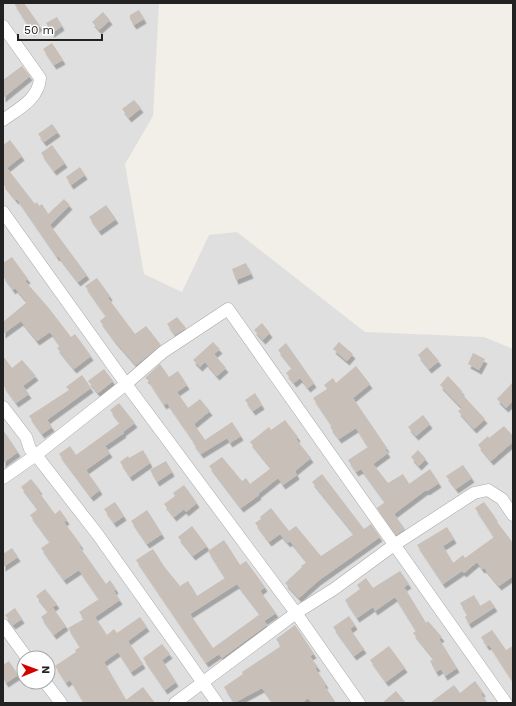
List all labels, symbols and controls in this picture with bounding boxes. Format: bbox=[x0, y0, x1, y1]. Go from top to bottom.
scale bar bbox=[18, 16, 102, 42]
text: 50 m bbox=[24, 23, 54, 37]
north arrow bbox=[16, 650, 56, 690]
text: N bbox=[39, 666, 52, 674]

